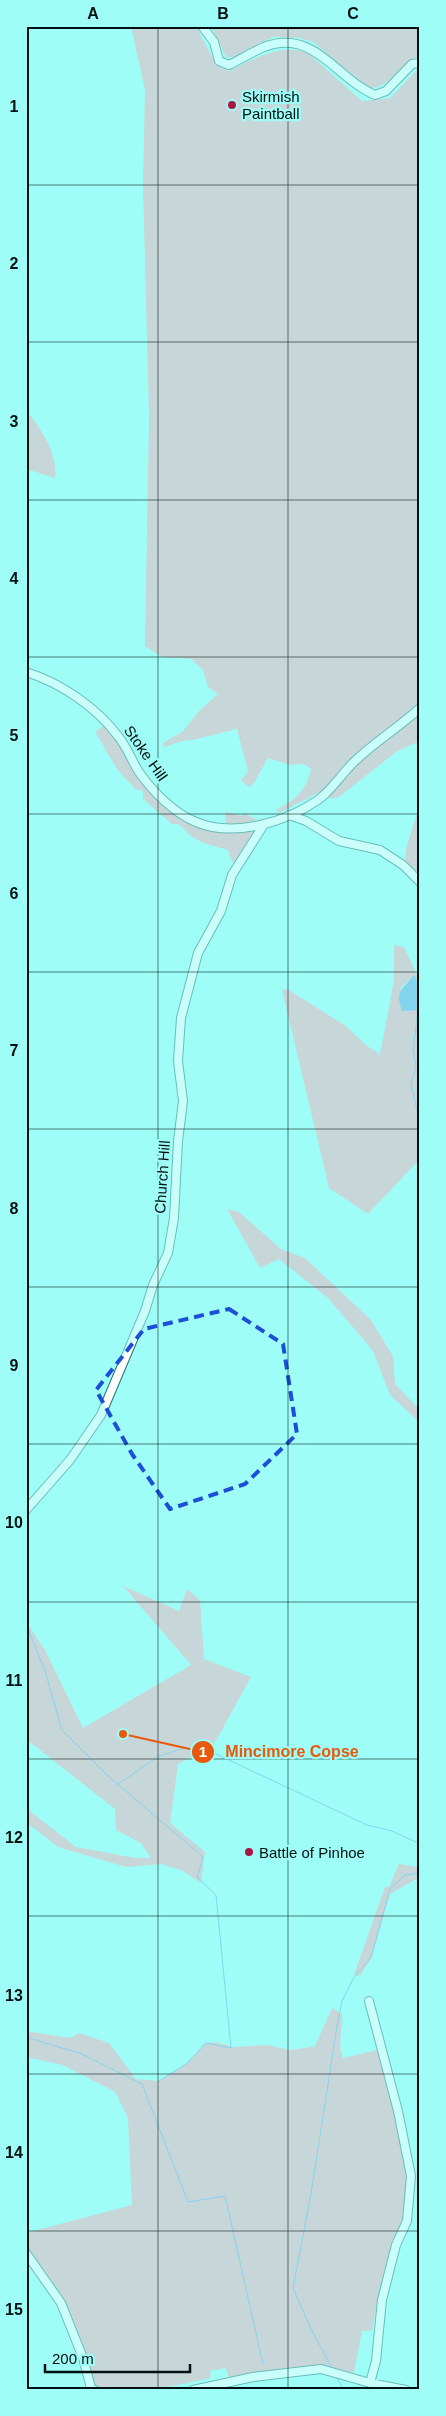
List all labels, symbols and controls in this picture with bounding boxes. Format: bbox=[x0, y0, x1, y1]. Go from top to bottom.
text: A bbox=[87, 5, 99, 22]
text: B bbox=[217, 5, 229, 22]
text: C bbox=[347, 5, 359, 22]
place label: Skirmish Paintball bbox=[242, 88, 300, 122]
text: 1 bbox=[10, 98, 19, 115]
marker: Skirmish Paintball bbox=[226, 99, 238, 111]
text: 2 bbox=[10, 255, 19, 272]
text: 3 bbox=[10, 413, 19, 430]
text: 4 bbox=[10, 570, 19, 587]
street label: Stoke Hill bbox=[121, 722, 171, 784]
text: 5 bbox=[10, 727, 19, 744]
text: 6 bbox=[10, 885, 19, 902]
text: 7 bbox=[10, 1042, 19, 1059]
street label: Church Hill bbox=[151, 1140, 173, 1214]
text: 8 bbox=[10, 1200, 19, 1217]
text: 9 bbox=[10, 1357, 19, 1374]
text: 10 bbox=[5, 1514, 23, 1531]
text: 11 bbox=[6, 1672, 23, 1689]
callout: Mincimore Copse bbox=[191, 1736, 369, 1767]
text: 1 bbox=[199, 1743, 207, 1760]
text: Mincimore Copse bbox=[225, 1743, 359, 1760]
text: 12 bbox=[5, 1829, 23, 1846]
place label: Battle of Pinhoe bbox=[259, 1844, 365, 1861]
marker: Battle of Pinhoe bbox=[243, 1846, 255, 1858]
text: 13 bbox=[5, 1987, 23, 2004]
text: 14 bbox=[5, 2144, 23, 2161]
text: 15 bbox=[5, 2301, 23, 2318]
scale bar bbox=[45, 2341, 190, 2373]
text: 200 m bbox=[52, 2350, 94, 2367]

